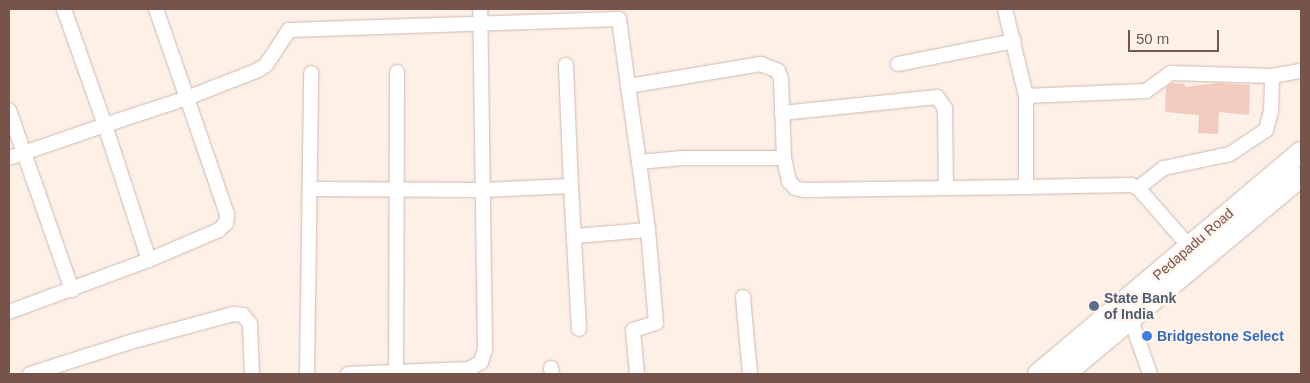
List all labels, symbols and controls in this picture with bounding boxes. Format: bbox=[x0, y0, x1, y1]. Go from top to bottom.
scale bar bbox=[1130, 20, 1221, 52]
text: 50 m bbox=[1136, 30, 1169, 47]
street label: Pedapadu Road bbox=[1149, 204, 1237, 284]
place label: State Bank of India bbox=[1104, 290, 1176, 322]
marker: State Bank of India bbox=[1088, 300, 1100, 312]
place label: Bridgestone Select bbox=[1157, 328, 1284, 344]
marker: Bridgestone Select bbox=[1141, 330, 1153, 342]

